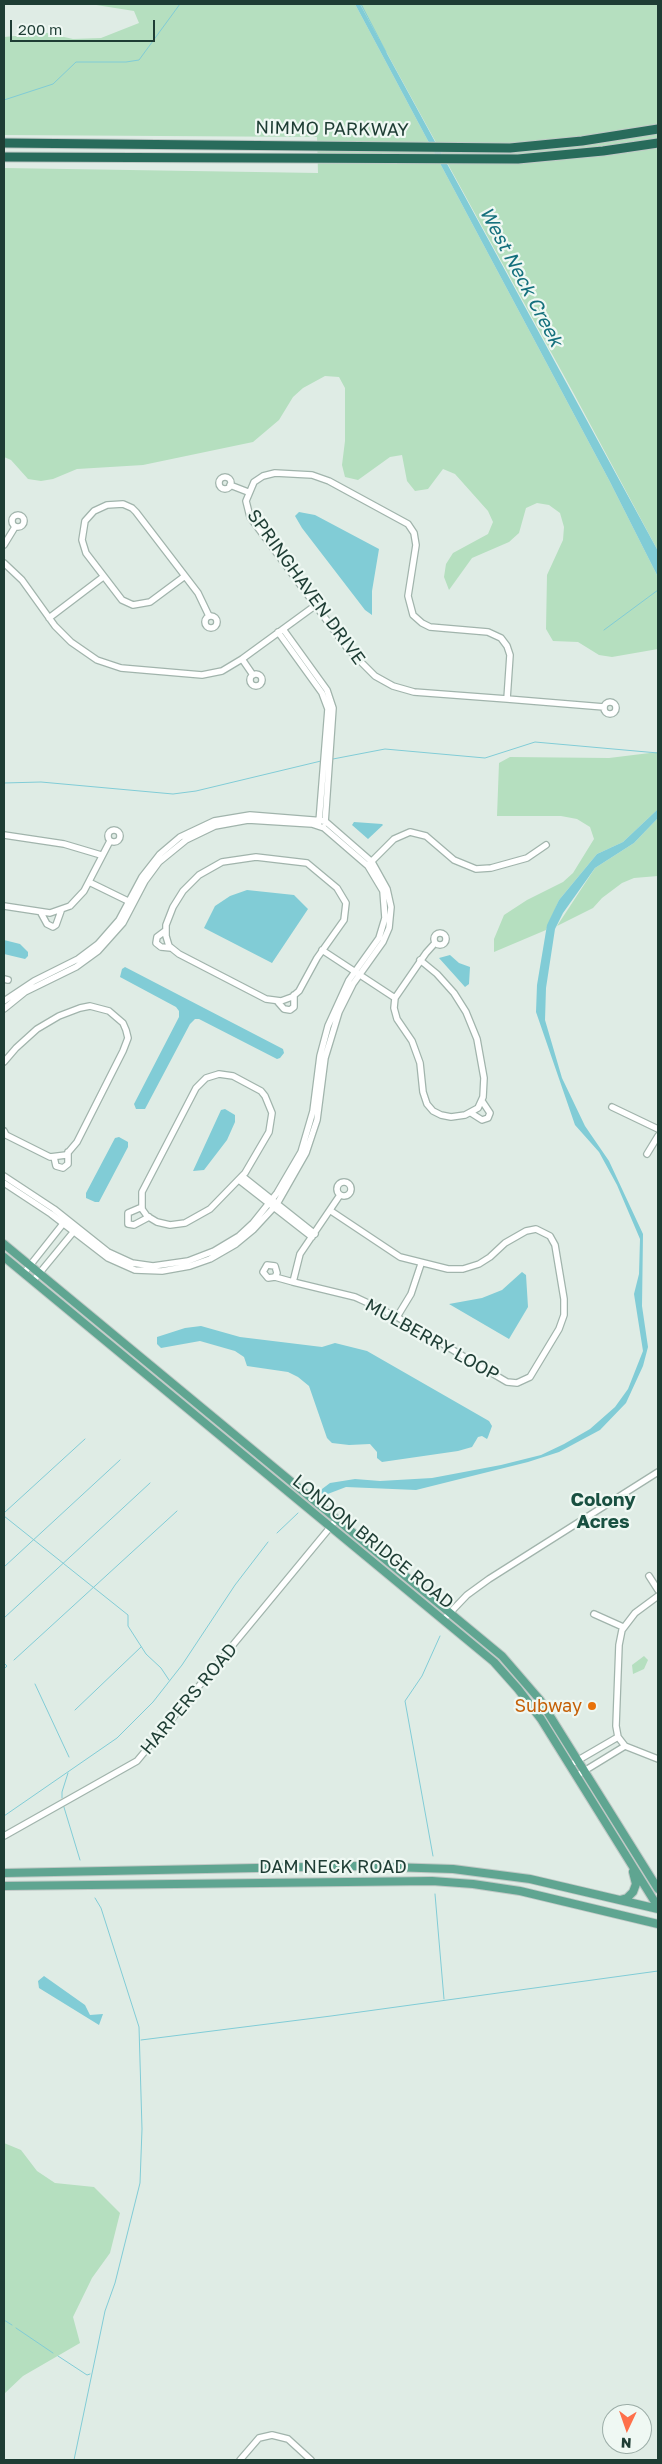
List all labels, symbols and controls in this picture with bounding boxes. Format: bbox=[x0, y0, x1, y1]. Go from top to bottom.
scale bar bbox=[12, 10, 158, 42]
text: 200 m bbox=[18, 20, 62, 38]
street label: NIMMO PARKWAY bbox=[255, 117, 409, 141]
water label: West Neck Creek bbox=[475, 203, 567, 351]
street label: SPRINGHAVEN DRIVE bbox=[242, 505, 370, 669]
street label: MULBERRY LOOP bbox=[361, 1294, 503, 1386]
street label: LONDON BRIDGE ROAD bbox=[288, 1470, 458, 1614]
district label: Colony Acres bbox=[570, 1489, 636, 1533]
street label: HARPERS ROAD bbox=[136, 1639, 242, 1759]
place label: Subway bbox=[515, 1695, 582, 1717]
marker: Subway bbox=[586, 1700, 598, 1712]
street label: DAM NECK ROAD bbox=[259, 1856, 407, 1878]
north arrow bbox=[602, 2404, 652, 2454]
text: N bbox=[620, 2435, 632, 2452]

